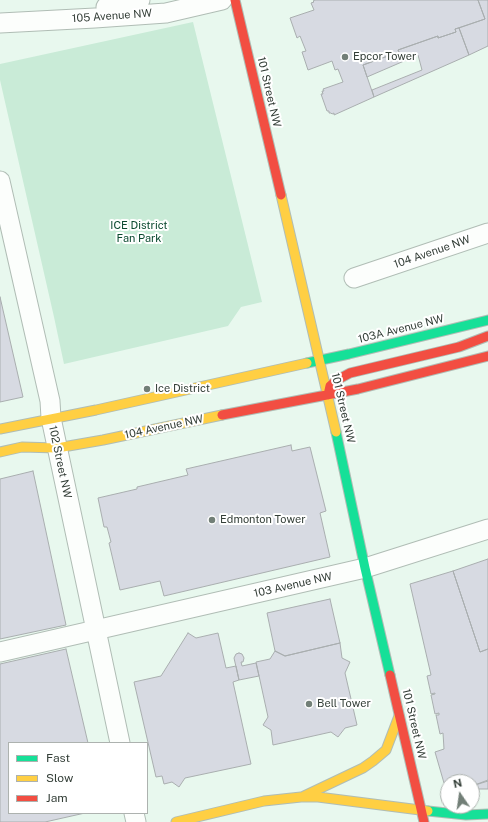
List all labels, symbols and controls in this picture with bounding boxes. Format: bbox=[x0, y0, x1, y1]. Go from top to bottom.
street label: 105 Avenue NW bbox=[72, 7, 152, 25]
place label: Epcor Tower bbox=[353, 50, 416, 64]
marker: Epcor Tower bbox=[340, 52, 350, 62]
street label: 101 Street NW bbox=[254, 55, 284, 129]
park label: ICE District Fan Park bbox=[110, 219, 168, 245]
street label: 104 Avenue NW bbox=[392, 233, 472, 271]
street label: 103A Avenue NW bbox=[357, 312, 445, 346]
street label: 101 Street NW bbox=[328, 371, 358, 445]
place label: Ice District bbox=[155, 382, 210, 396]
marker: Ice District bbox=[142, 384, 152, 394]
street label: 104 Avenue NW bbox=[123, 412, 205, 442]
street label: 102 Street NW bbox=[46, 424, 74, 500]
place label: Edmonton Tower bbox=[220, 513, 306, 527]
marker: Edmonton Tower bbox=[207, 515, 217, 525]
street label: 103 Avenue NW bbox=[253, 570, 333, 600]
street label: 101 Street NW bbox=[399, 687, 429, 761]
place label: Bell Tower bbox=[317, 697, 371, 711]
marker: Bell Tower bbox=[304, 699, 314, 709]
legend bbox=[8, 742, 148, 814]
text: Fast bbox=[46, 751, 70, 765]
text: Slow bbox=[46, 771, 73, 785]
north arrow bbox=[440, 774, 480, 814]
text: N bbox=[452, 776, 463, 790]
text: Jam bbox=[46, 791, 68, 805]

